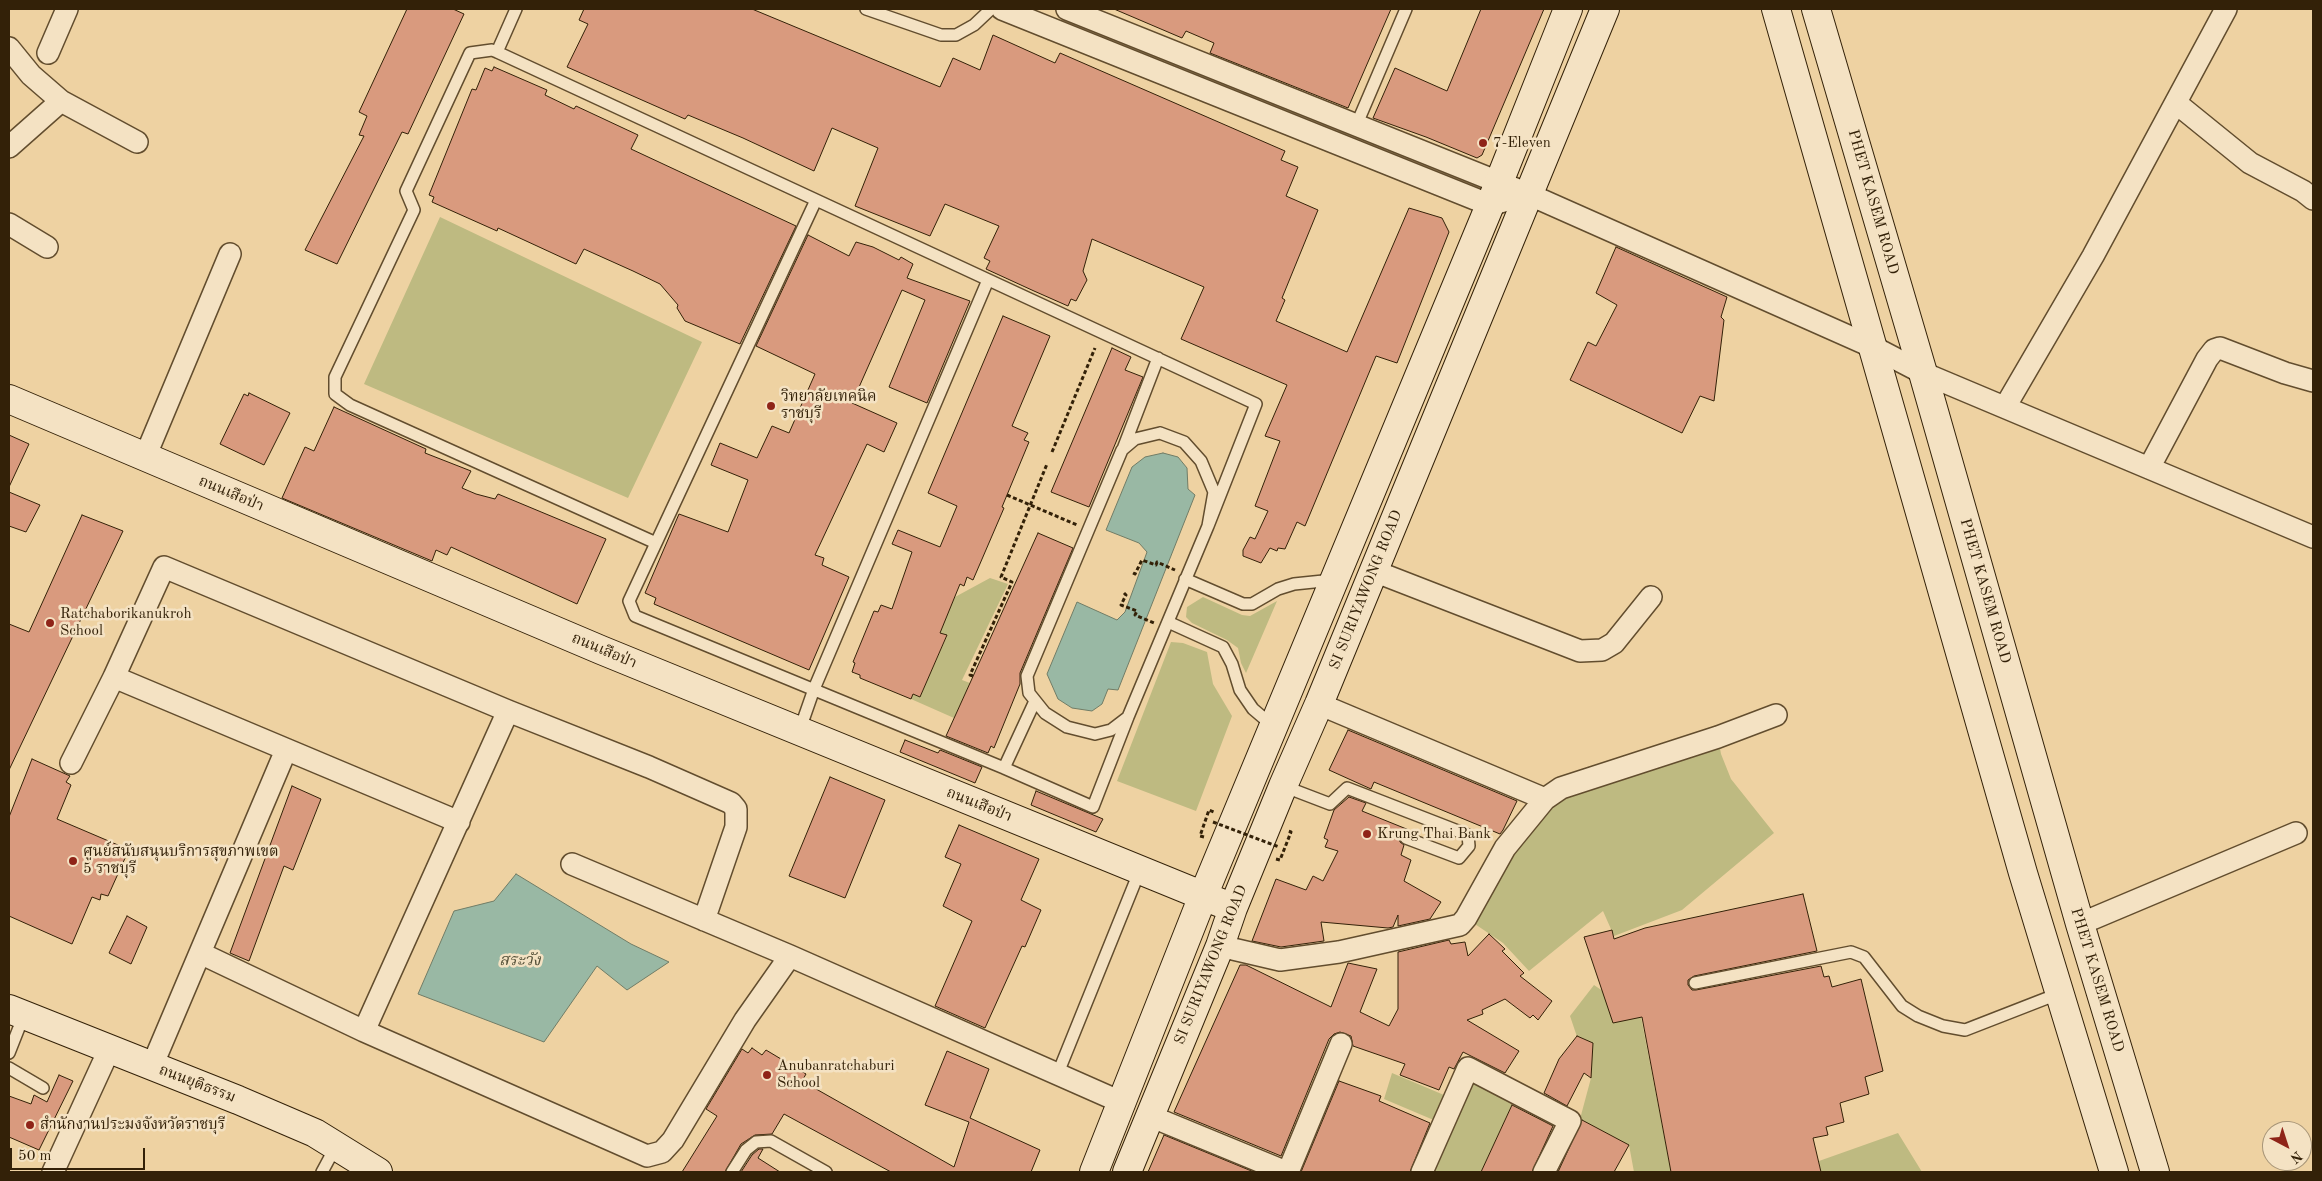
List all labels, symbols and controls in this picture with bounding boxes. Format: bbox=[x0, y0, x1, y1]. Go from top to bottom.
street label: PHET KASEM ROAD bbox=[1844, 127, 1902, 277]
place label: 7-Eleven bbox=[1493, 134, 1551, 152]
marker: 7-Eleven bbox=[1477, 137, 1489, 149]
place label: วิทยาลัยเทคนิค ราชบุรี bbox=[781, 388, 877, 423]
marker: วิทยาลัยเทคนิค ราชบุรี bbox=[765, 400, 777, 412]
street label: ถนนเสือป่า bbox=[196, 472, 266, 516]
street label: SI SURIYAWONG ROAD bbox=[1326, 508, 1406, 672]
street label: PHET KASEM ROAD bbox=[1956, 516, 2014, 666]
place label: Ratchaborikanukroh School bbox=[60, 605, 192, 640]
marker: Ratchaborikanukroh School bbox=[44, 617, 56, 629]
street label: ถนนเสือป่า bbox=[569, 629, 639, 673]
street label: ถนนเสือป่า bbox=[944, 784, 1014, 826]
place label: Krung Thai Bank bbox=[1377, 825, 1491, 843]
marker: Krung Thai Bank bbox=[1361, 828, 1373, 840]
place label: ศูนย์สนับสนุนบริการสุขภาพเขต 5 ราชบุรี bbox=[83, 843, 279, 878]
marker: ศูนย์สนับสนุนบริการสุขภาพเขต 5 ราชบุรี bbox=[67, 855, 79, 867]
street label: SI SURIYAWONG ROAD bbox=[1171, 883, 1251, 1047]
street label: PHET KASEM ROAD bbox=[2066, 906, 2128, 1054]
water label: สระวัง bbox=[499, 951, 541, 971]
place label: Anubanratchaburi School bbox=[777, 1057, 895, 1092]
street label: ถนนยุติธรรม bbox=[156, 1061, 238, 1107]
marker: Anubanratchaburi School bbox=[761, 1069, 773, 1081]
place label: สำนักงานประมงจังหวัดราชบุรี bbox=[40, 1116, 225, 1134]
marker: สำนักงานประมงจังหวัดราชบุรี bbox=[24, 1119, 36, 1131]
north arrow bbox=[2262, 1121, 2312, 1171]
scale bar bbox=[12, 1138, 148, 1170]
text: N bbox=[2287, 1148, 2305, 1166]
text: 50 m bbox=[18, 1149, 52, 1164]

